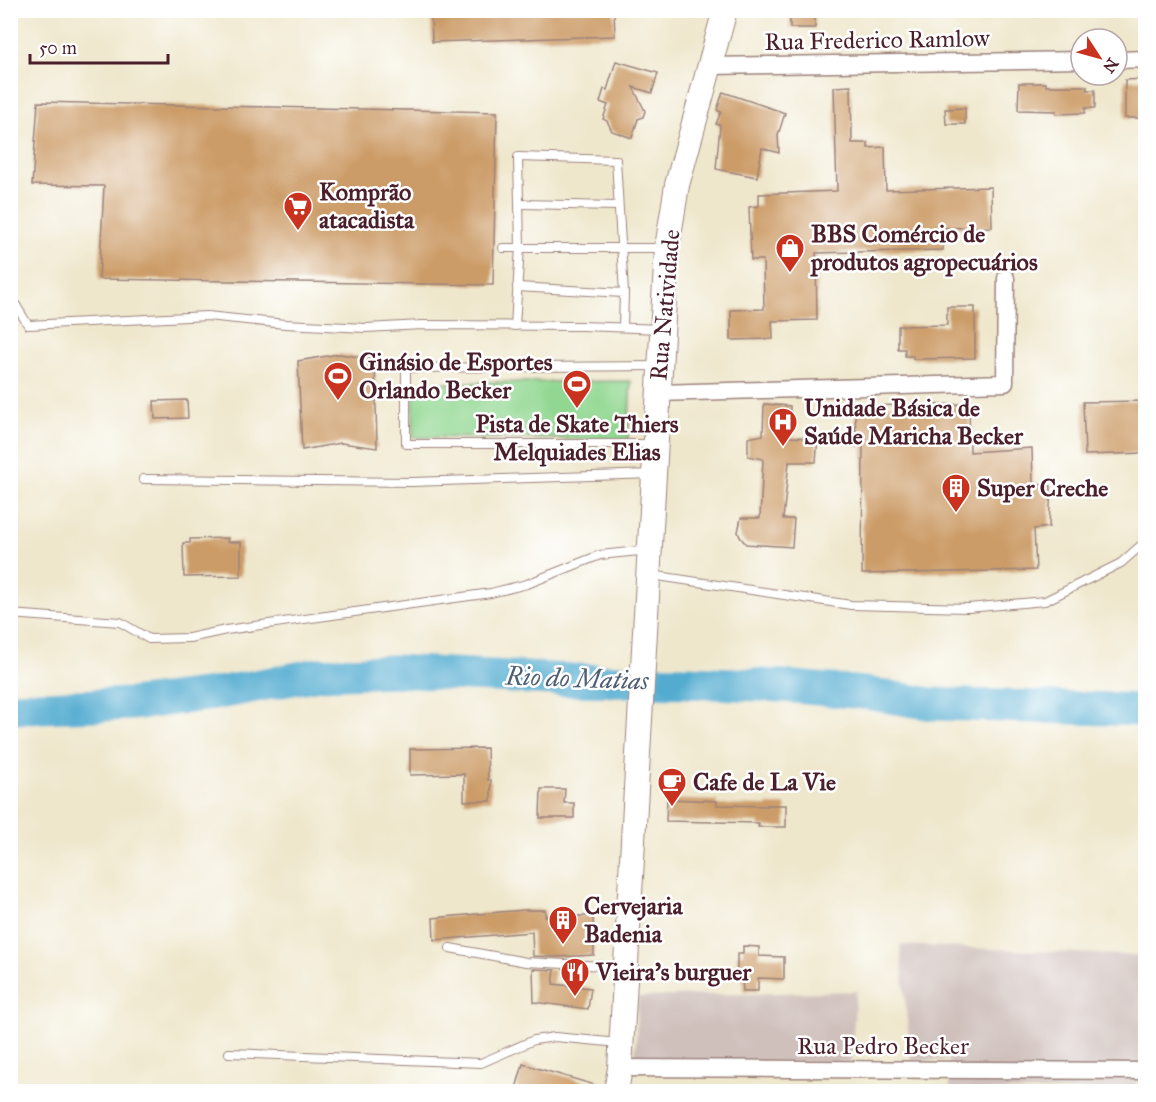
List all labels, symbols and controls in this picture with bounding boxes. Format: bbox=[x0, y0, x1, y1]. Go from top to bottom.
street label: Rua Frederico Ramlow bbox=[764, 23, 991, 57]
scale bar bbox=[30, 27, 168, 65]
north arrow bbox=[1069, 27, 1129, 87]
text: 50 m bbox=[39, 37, 77, 59]
text: N bbox=[1099, 54, 1122, 77]
place label: Komprão atacadista bbox=[319, 177, 415, 235]
supermarket icon: Komprão atacadista bbox=[282, 190, 314, 232]
place label: BBS Comércio de produtos agropecuários bbox=[810, 219, 1038, 277]
street label: Rua Natividade bbox=[643, 228, 687, 382]
shop icon: BBS Comércio de produtos agropecuários bbox=[774, 232, 806, 274]
place label: Ginásio de Esportes Orlando Becker bbox=[359, 347, 553, 405]
sports icon: Ginásio de Esportes Orlando Becker bbox=[322, 360, 354, 402]
sports icon: Pista de Skate Thiers Melquiades Elias bbox=[561, 368, 593, 410]
place label: Unidade Básica de Saúde Maricha Becker bbox=[804, 393, 1024, 451]
hospital icon: Unidade Básica de Saúde Maricha Becker bbox=[767, 406, 799, 448]
place label: Pista de Skate Thiers Melquiades Elias bbox=[476, 409, 679, 467]
building icon: Super Creche bbox=[940, 472, 972, 514]
place label: Super Creche bbox=[977, 473, 1108, 503]
water label: Rio do Matias bbox=[504, 659, 650, 697]
cafe icon: Cafe de La Vie bbox=[656, 766, 688, 808]
place label: Cafe de La Vie bbox=[693, 767, 836, 797]
place label: Cervejaria Badenia bbox=[584, 891, 683, 949]
building icon: Cervejaria Badenia bbox=[547, 904, 579, 946]
restaurant icon: Vieira's burguer bbox=[559, 956, 591, 998]
place label: Vieira's burguer bbox=[595, 957, 752, 987]
street label: Rua Pedro Becker bbox=[797, 1031, 969, 1061]

